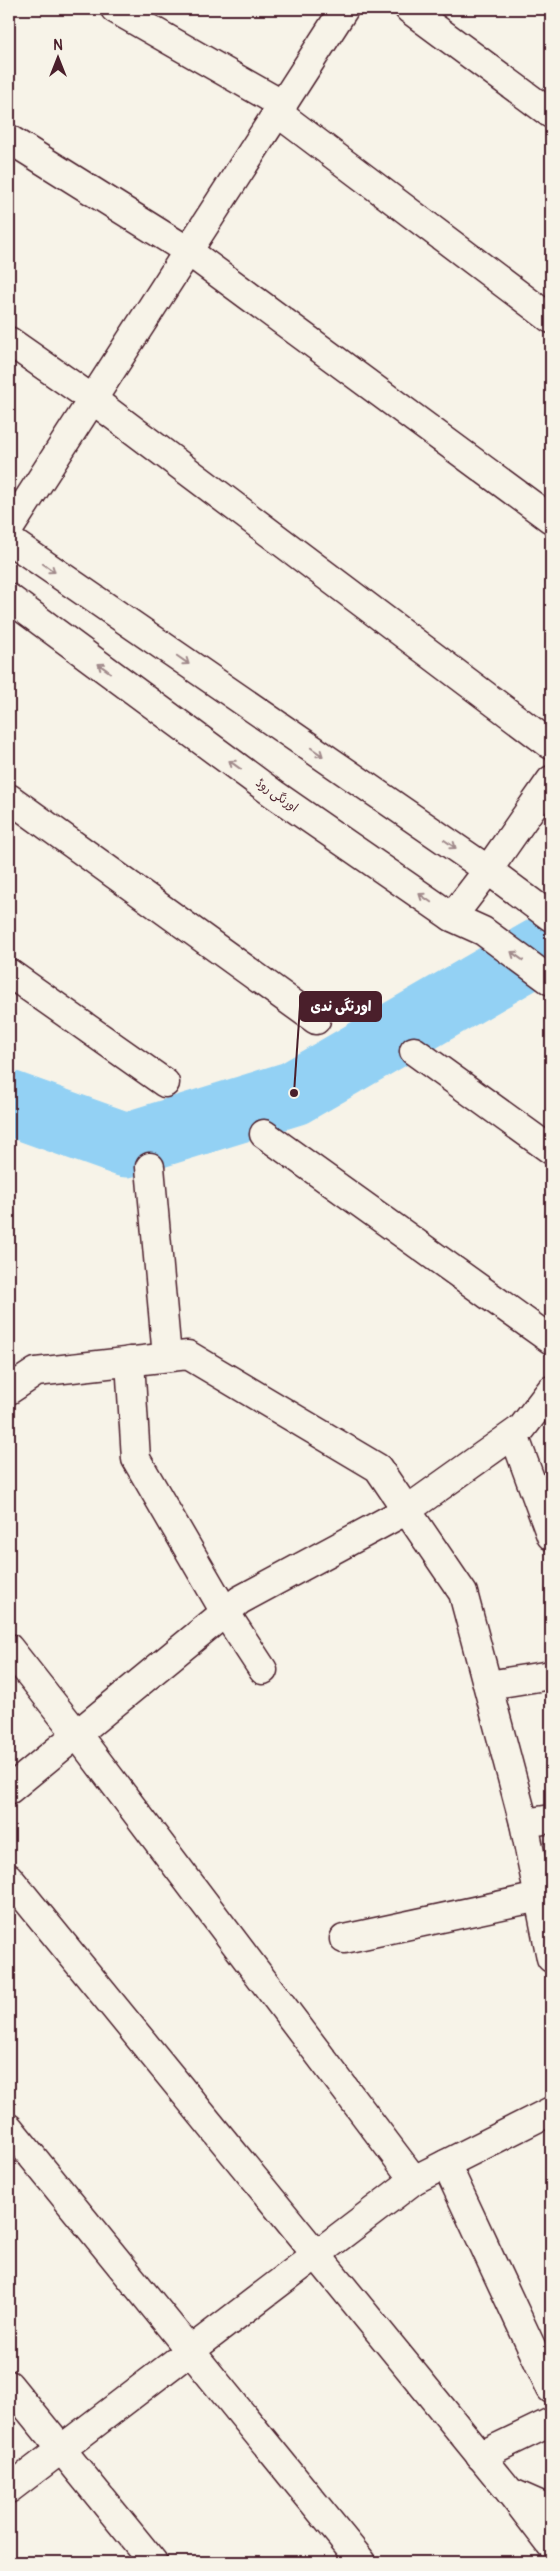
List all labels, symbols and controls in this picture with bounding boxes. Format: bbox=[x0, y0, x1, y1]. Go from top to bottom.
north arrow bbox=[32, 32, 82, 82]
text: N bbox=[53, 37, 63, 54]
one-way arrow bbox=[42, 563, 56, 573]
one-way arrow bbox=[175, 655, 189, 665]
one-way arrow bbox=[98, 663, 111, 674]
one-way arrow bbox=[309, 747, 323, 757]
one-way arrow bbox=[228, 760, 242, 770]
street label: اورنگی روڈ bbox=[253, 775, 301, 815]
one-way arrow bbox=[443, 839, 457, 849]
one-way arrow bbox=[419, 893, 433, 903]
one-way arrow bbox=[510, 951, 524, 961]
callout: اورنگی ندی bbox=[300, 992, 381, 1021]
text: اورنگی ندی bbox=[311, 997, 372, 1015]

